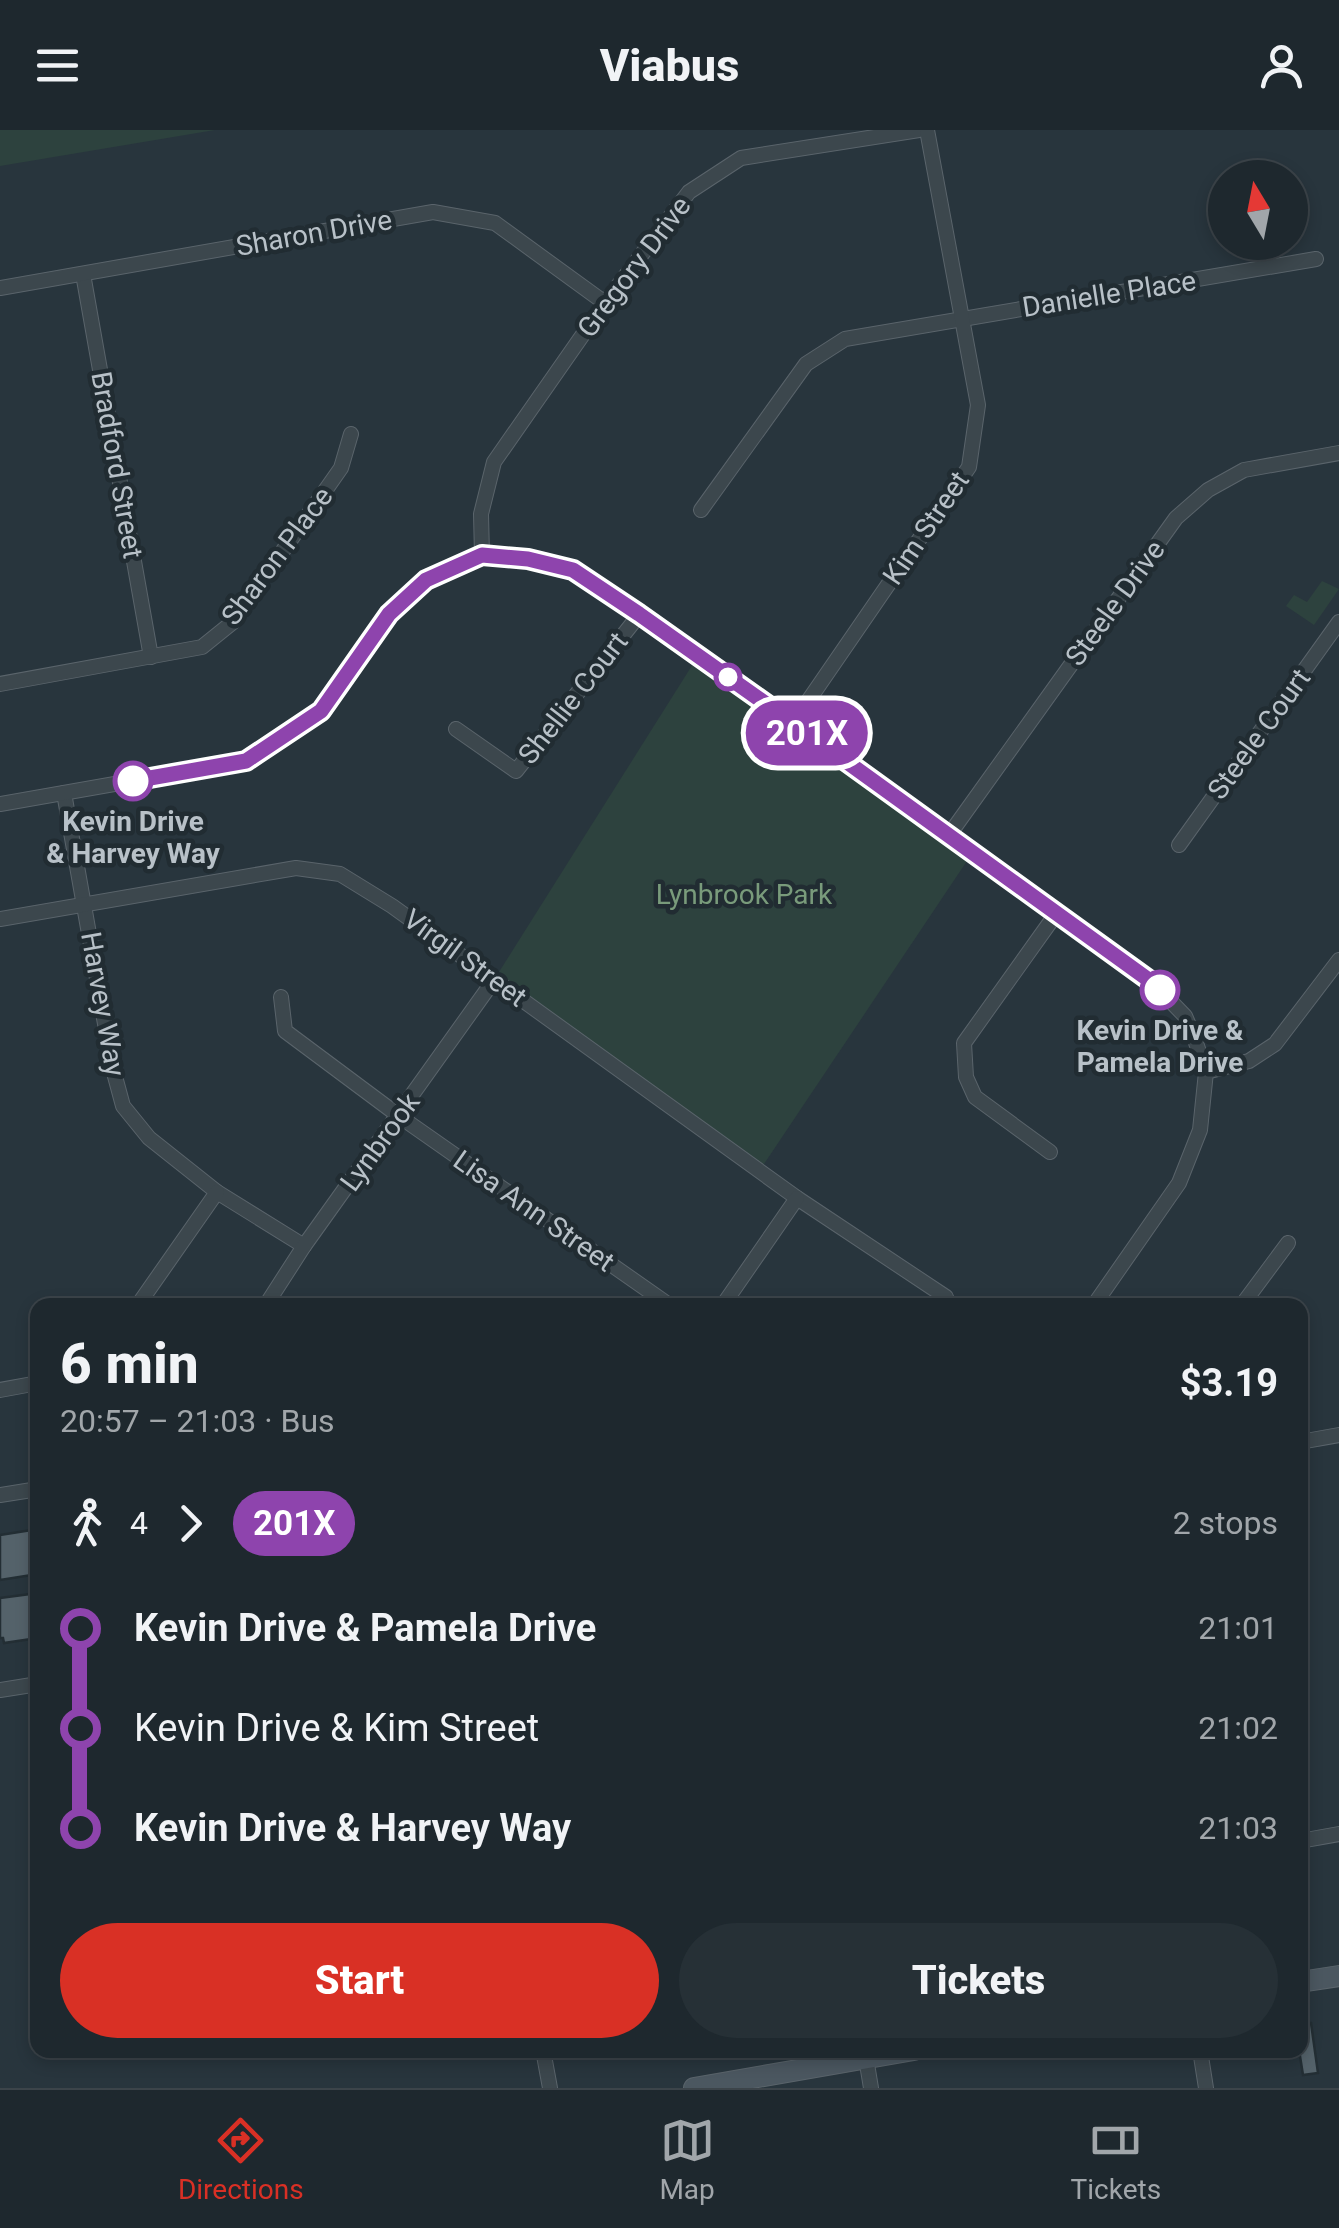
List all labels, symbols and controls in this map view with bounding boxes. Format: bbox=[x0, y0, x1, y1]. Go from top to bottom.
icon: menu bbox=[30, 38, 85, 93]
icon: person bbox=[1254, 38, 1309, 93]
text: Viabus bbox=[600, 39, 739, 92]
north arrow bbox=[1208, 160, 1308, 260]
map controls bbox=[1208, 160, 1308, 260]
street label: Gregory Drive bbox=[570, 190, 698, 344]
street label: Sharon Drive bbox=[233, 203, 395, 263]
street label: Danielle Place bbox=[1020, 264, 1198, 324]
street label: Bradford Street bbox=[84, 369, 150, 561]
street label: Kim Street bbox=[876, 465, 976, 591]
street label: Sharon Place bbox=[214, 481, 340, 631]
street label: Steele Drive bbox=[1058, 534, 1172, 672]
street label: Shellie Court bbox=[511, 626, 635, 770]
street label: Steele Court bbox=[1201, 662, 1317, 806]
unlabelled marker bbox=[715, 664, 741, 690]
line badge: 201X bbox=[737, 700, 877, 766]
text: 201X bbox=[766, 713, 848, 754]
marker: Kevin Drive & Harvey Way bbox=[114, 762, 152, 800]
place label: Kevin Drive & Harvey Way bbox=[46, 805, 221, 870]
park label: Lynbrook Park bbox=[656, 878, 833, 911]
street label: Virgil Street bbox=[397, 902, 533, 1014]
street label: Harvey Way bbox=[74, 929, 132, 1079]
marker: Kevin Drive & Pamela Drive bbox=[1141, 971, 1179, 1009]
place label: Kevin Drive & Pamela Drive bbox=[1077, 1014, 1244, 1079]
street label: Lynbrook bbox=[333, 1086, 427, 1197]
street label: Lisa Ann Street bbox=[447, 1143, 621, 1279]
text: 6 min bbox=[60, 1332, 199, 1396]
text: $3.19 bbox=[1180, 1361, 1278, 1405]
text: 20:57 – 21:03 · Bus bbox=[60, 1402, 335, 1440]
icon: walk bbox=[60, 1496, 115, 1551]
icon: forward bbox=[163, 1496, 218, 1551]
text: 201X bbox=[253, 1503, 335, 1544]
text: 4 bbox=[130, 1504, 148, 1542]
text: 2 stops bbox=[1173, 1504, 1278, 1542]
text: Kevin Drive & Pamela Drive bbox=[134, 1606, 596, 1650]
text: 21:01 bbox=[1198, 1609, 1278, 1647]
text: Kevin Drive & Kim Street bbox=[134, 1706, 539, 1750]
text: 21:02 bbox=[1198, 1709, 1278, 1747]
text: Kevin Drive & Harvey Way bbox=[134, 1806, 571, 1850]
text: 21:03 bbox=[1198, 1809, 1278, 1847]
button: Start bbox=[60, 1923, 659, 2038]
button: Tickets bbox=[679, 1923, 1278, 2038]
tab: Directions bbox=[178, 2113, 304, 2206]
tab: Map bbox=[659, 2113, 715, 2206]
tab: Tickets bbox=[1071, 2113, 1161, 2206]

